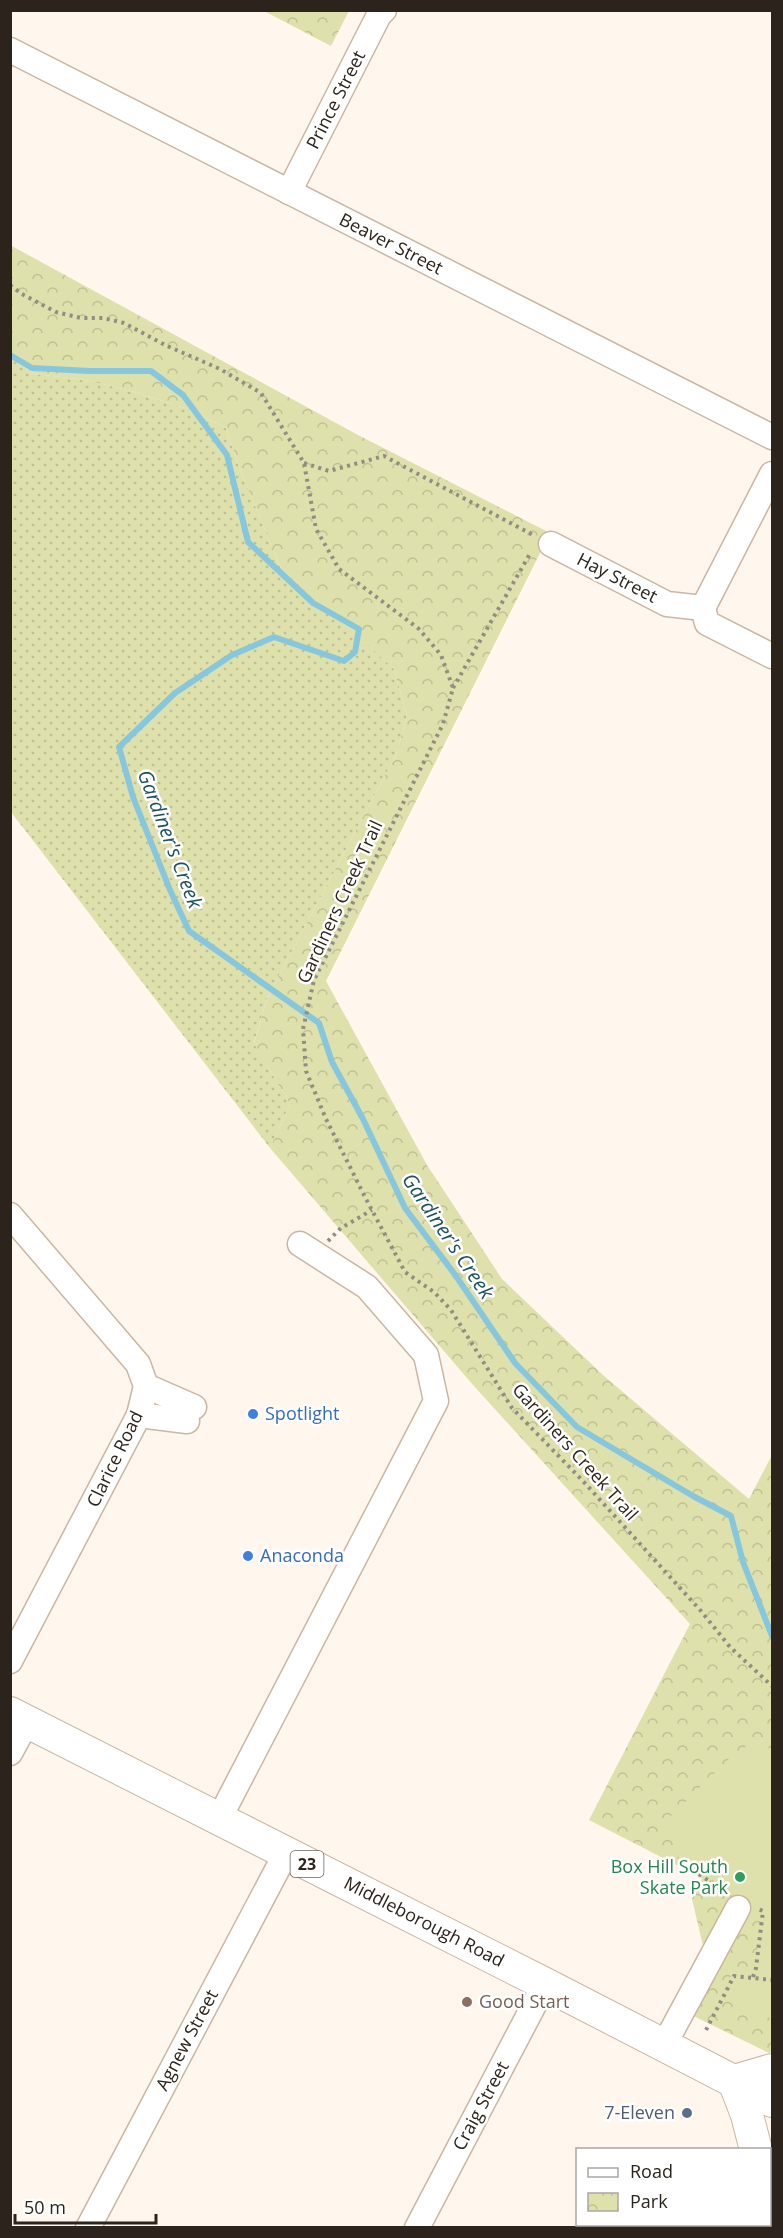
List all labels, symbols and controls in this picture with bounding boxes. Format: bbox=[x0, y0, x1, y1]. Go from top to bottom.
street label: Prince Street bbox=[300, 46, 370, 153]
street label: Beaver Street bbox=[336, 207, 447, 279]
street label: Hay Street bbox=[573, 547, 662, 608]
water label: Gardiner's Creek bbox=[132, 766, 210, 913]
street label: Gardiners Creek Trail bbox=[291, 816, 387, 987]
water label: Gardiner's Creek bbox=[396, 1168, 501, 1305]
street label: Gardiners Creek Trail bbox=[508, 1377, 644, 1525]
place label: Spotlight bbox=[265, 1401, 339, 1425]
street label: Clarice Road bbox=[80, 1406, 148, 1511]
marker: Spotlight bbox=[246, 1407, 260, 1421]
place label: Anaconda bbox=[260, 1543, 344, 1567]
marker: Anaconda bbox=[241, 1549, 255, 1563]
road number: 23 bbox=[290, 1851, 324, 1877]
place label: Box Hill South Skate Park bbox=[611, 1854, 729, 1899]
street label: Middleborough Road bbox=[340, 1870, 509, 1972]
marker: Box Hill South Skate Park bbox=[733, 1870, 747, 1884]
street label: Agnew Street bbox=[149, 1985, 223, 2094]
place label: Good Start bbox=[479, 1989, 570, 2013]
marker: Good Start bbox=[460, 1995, 474, 2009]
street label: Craig Street bbox=[447, 2057, 514, 2154]
place label: 7-Eleven bbox=[604, 2100, 675, 2124]
marker: 7-Eleven bbox=[680, 2106, 694, 2120]
legend bbox=[576, 2148, 771, 2226]
text: Road bbox=[630, 2159, 673, 2183]
scale bar bbox=[15, 2187, 156, 2225]
text: Park bbox=[630, 2189, 668, 2213]
text: 50 m bbox=[24, 2195, 66, 2219]

